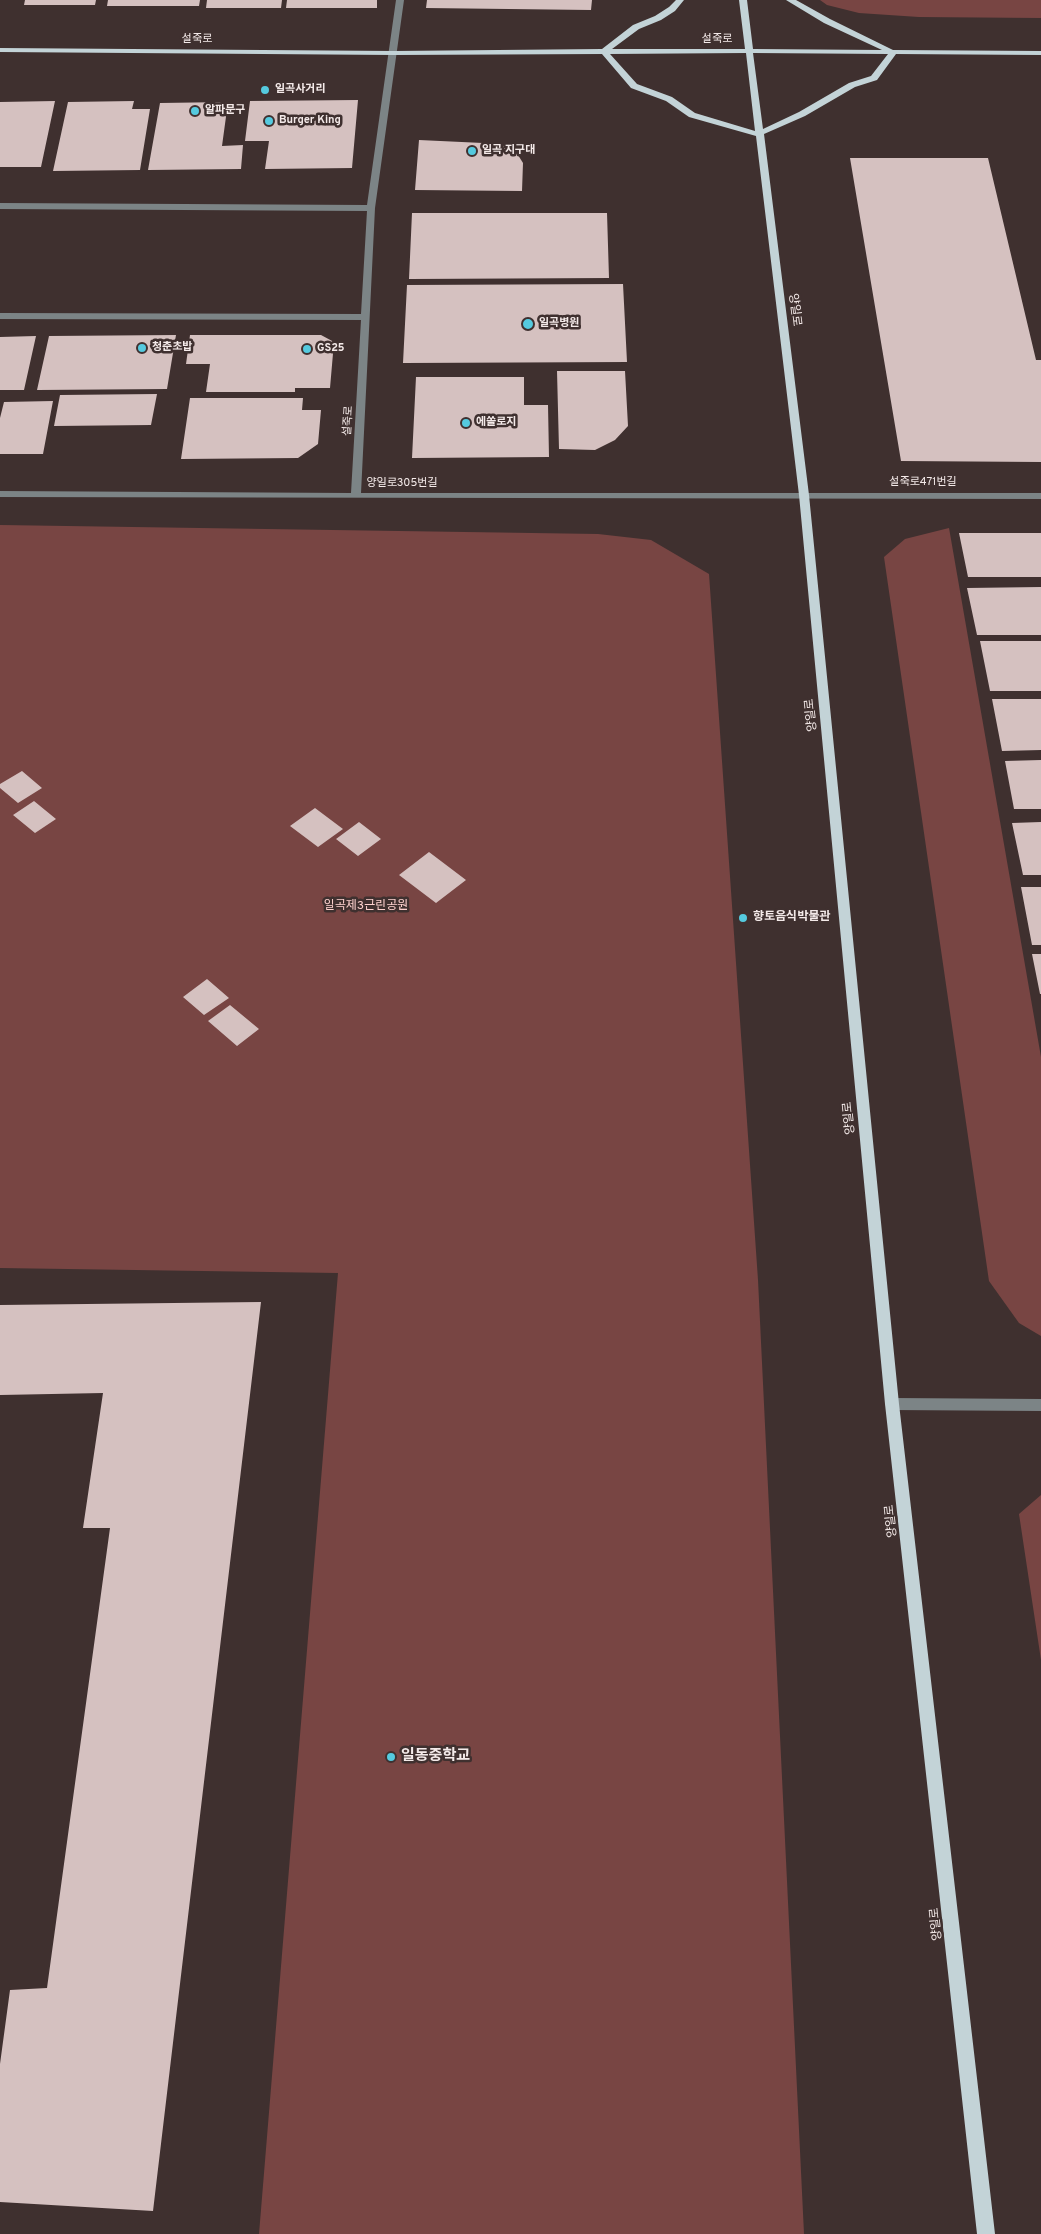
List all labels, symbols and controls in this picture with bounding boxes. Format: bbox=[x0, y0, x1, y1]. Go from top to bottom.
street label: 설죽로 bbox=[182, 33, 212, 47]
street label: 설죽로 bbox=[702, 33, 732, 47]
place label: 일곡사거리 bbox=[275, 83, 326, 97]
marker: 일곡사거리 bbox=[259, 84, 271, 96]
place label: 알파문구 bbox=[205, 104, 245, 118]
marker: 알파문구 bbox=[189, 105, 201, 117]
place label: Burger King bbox=[279, 114, 341, 128]
marker: Burger King bbox=[263, 115, 275, 127]
place label: 일곡 지구대 bbox=[482, 144, 535, 158]
marker: 일곡 지구대 bbox=[466, 145, 478, 157]
street label: 양일로 bbox=[785, 293, 803, 327]
marker: 일곡병원 bbox=[521, 317, 535, 331]
place label: 일곡병원 bbox=[539, 317, 579, 331]
place label: 청춘초밥 bbox=[152, 341, 192, 355]
marker: 청춘초밥 bbox=[136, 342, 148, 354]
place label: GS25 bbox=[317, 342, 345, 356]
marker: GS25 bbox=[301, 343, 313, 355]
street label: 설죽로 bbox=[342, 405, 356, 437]
place label: 에쏠로지 bbox=[476, 416, 516, 430]
marker: 에쏠로지 bbox=[460, 417, 472, 429]
street label: 설죽로471번길 bbox=[889, 476, 957, 490]
street label: 양일로305번길 bbox=[366, 477, 438, 491]
street label: 양일로 bbox=[803, 698, 821, 732]
park label: 일곡제3근린공원 bbox=[324, 900, 408, 914]
place label: 향토음식박물관 bbox=[753, 911, 830, 925]
marker: 향토음식박물관 bbox=[737, 912, 749, 924]
street label: 양일로 bbox=[841, 1101, 859, 1135]
street label: 양일로 bbox=[883, 1504, 901, 1538]
place label: 일동중학교 bbox=[401, 1748, 470, 1766]
marker: 일동중학교 bbox=[385, 1751, 397, 1763]
street label: 양일로 bbox=[928, 1907, 946, 1941]

